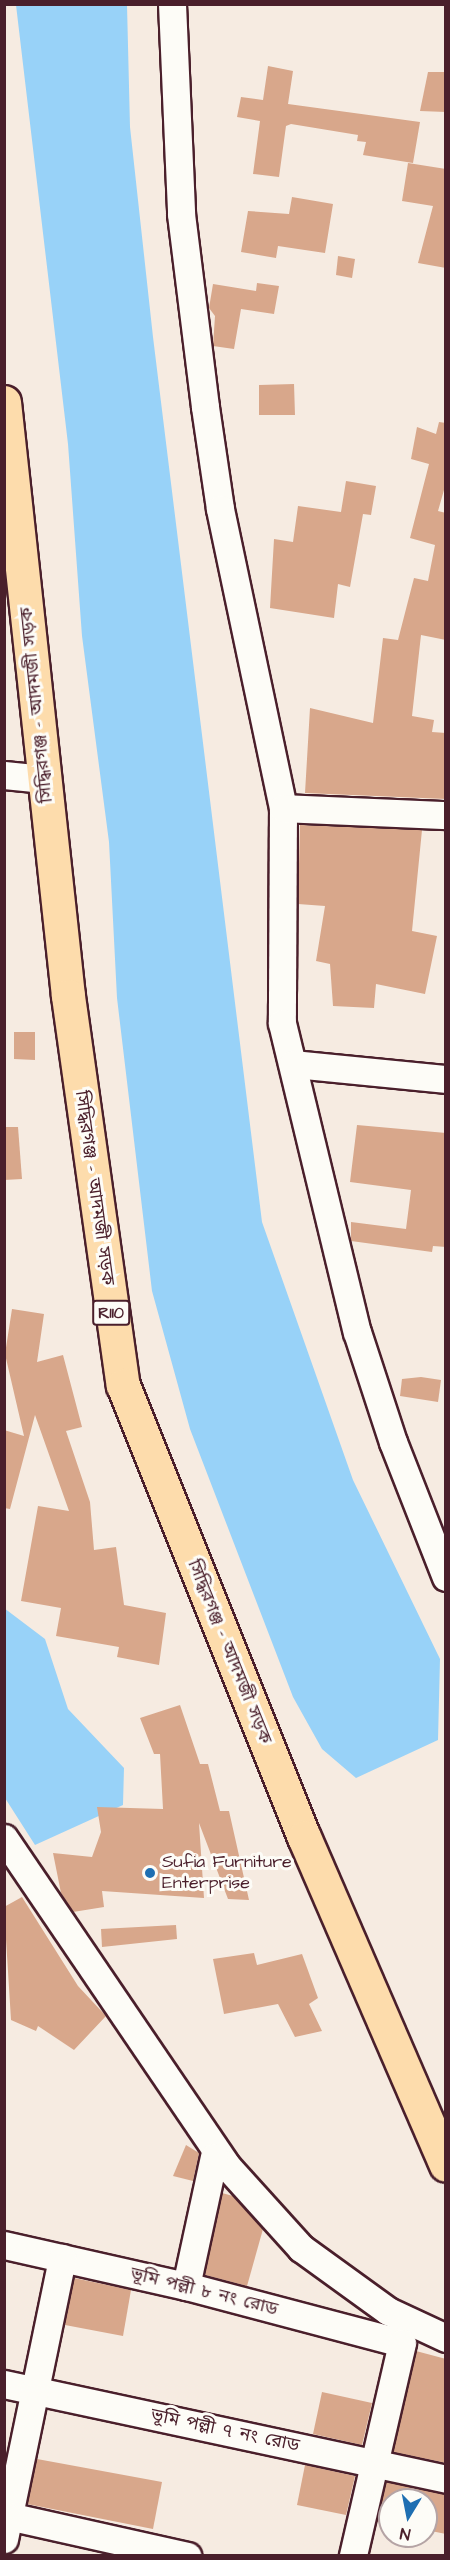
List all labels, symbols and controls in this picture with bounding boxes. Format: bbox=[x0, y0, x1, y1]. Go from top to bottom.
street label: সিদ্ধিরগঞ্জ - আদমজী সড়ক bbox=[16, 606, 58, 804]
street label: সিদ্ধিরগঞ্জ - আদমজী সড়ক bbox=[70, 1089, 118, 1287]
road number: R110 bbox=[92, 1300, 130, 1326]
street label: সিদ্ধিরগঞ্জ - আদমজী সড়ক bbox=[182, 1557, 276, 1747]
place label: Sufia Furniture Enterprise bbox=[162, 1852, 292, 1894]
marker: Sufia Furniture Enterprise bbox=[143, 1866, 157, 1880]
street label: ভূমি পল্লী ৮ নং রোড bbox=[128, 2263, 280, 2321]
street label: ভূমি পল্লী ৭ নং রোড bbox=[149, 2405, 301, 2457]
north arrow bbox=[378, 2488, 438, 2548]
text: N bbox=[398, 2522, 412, 2545]

